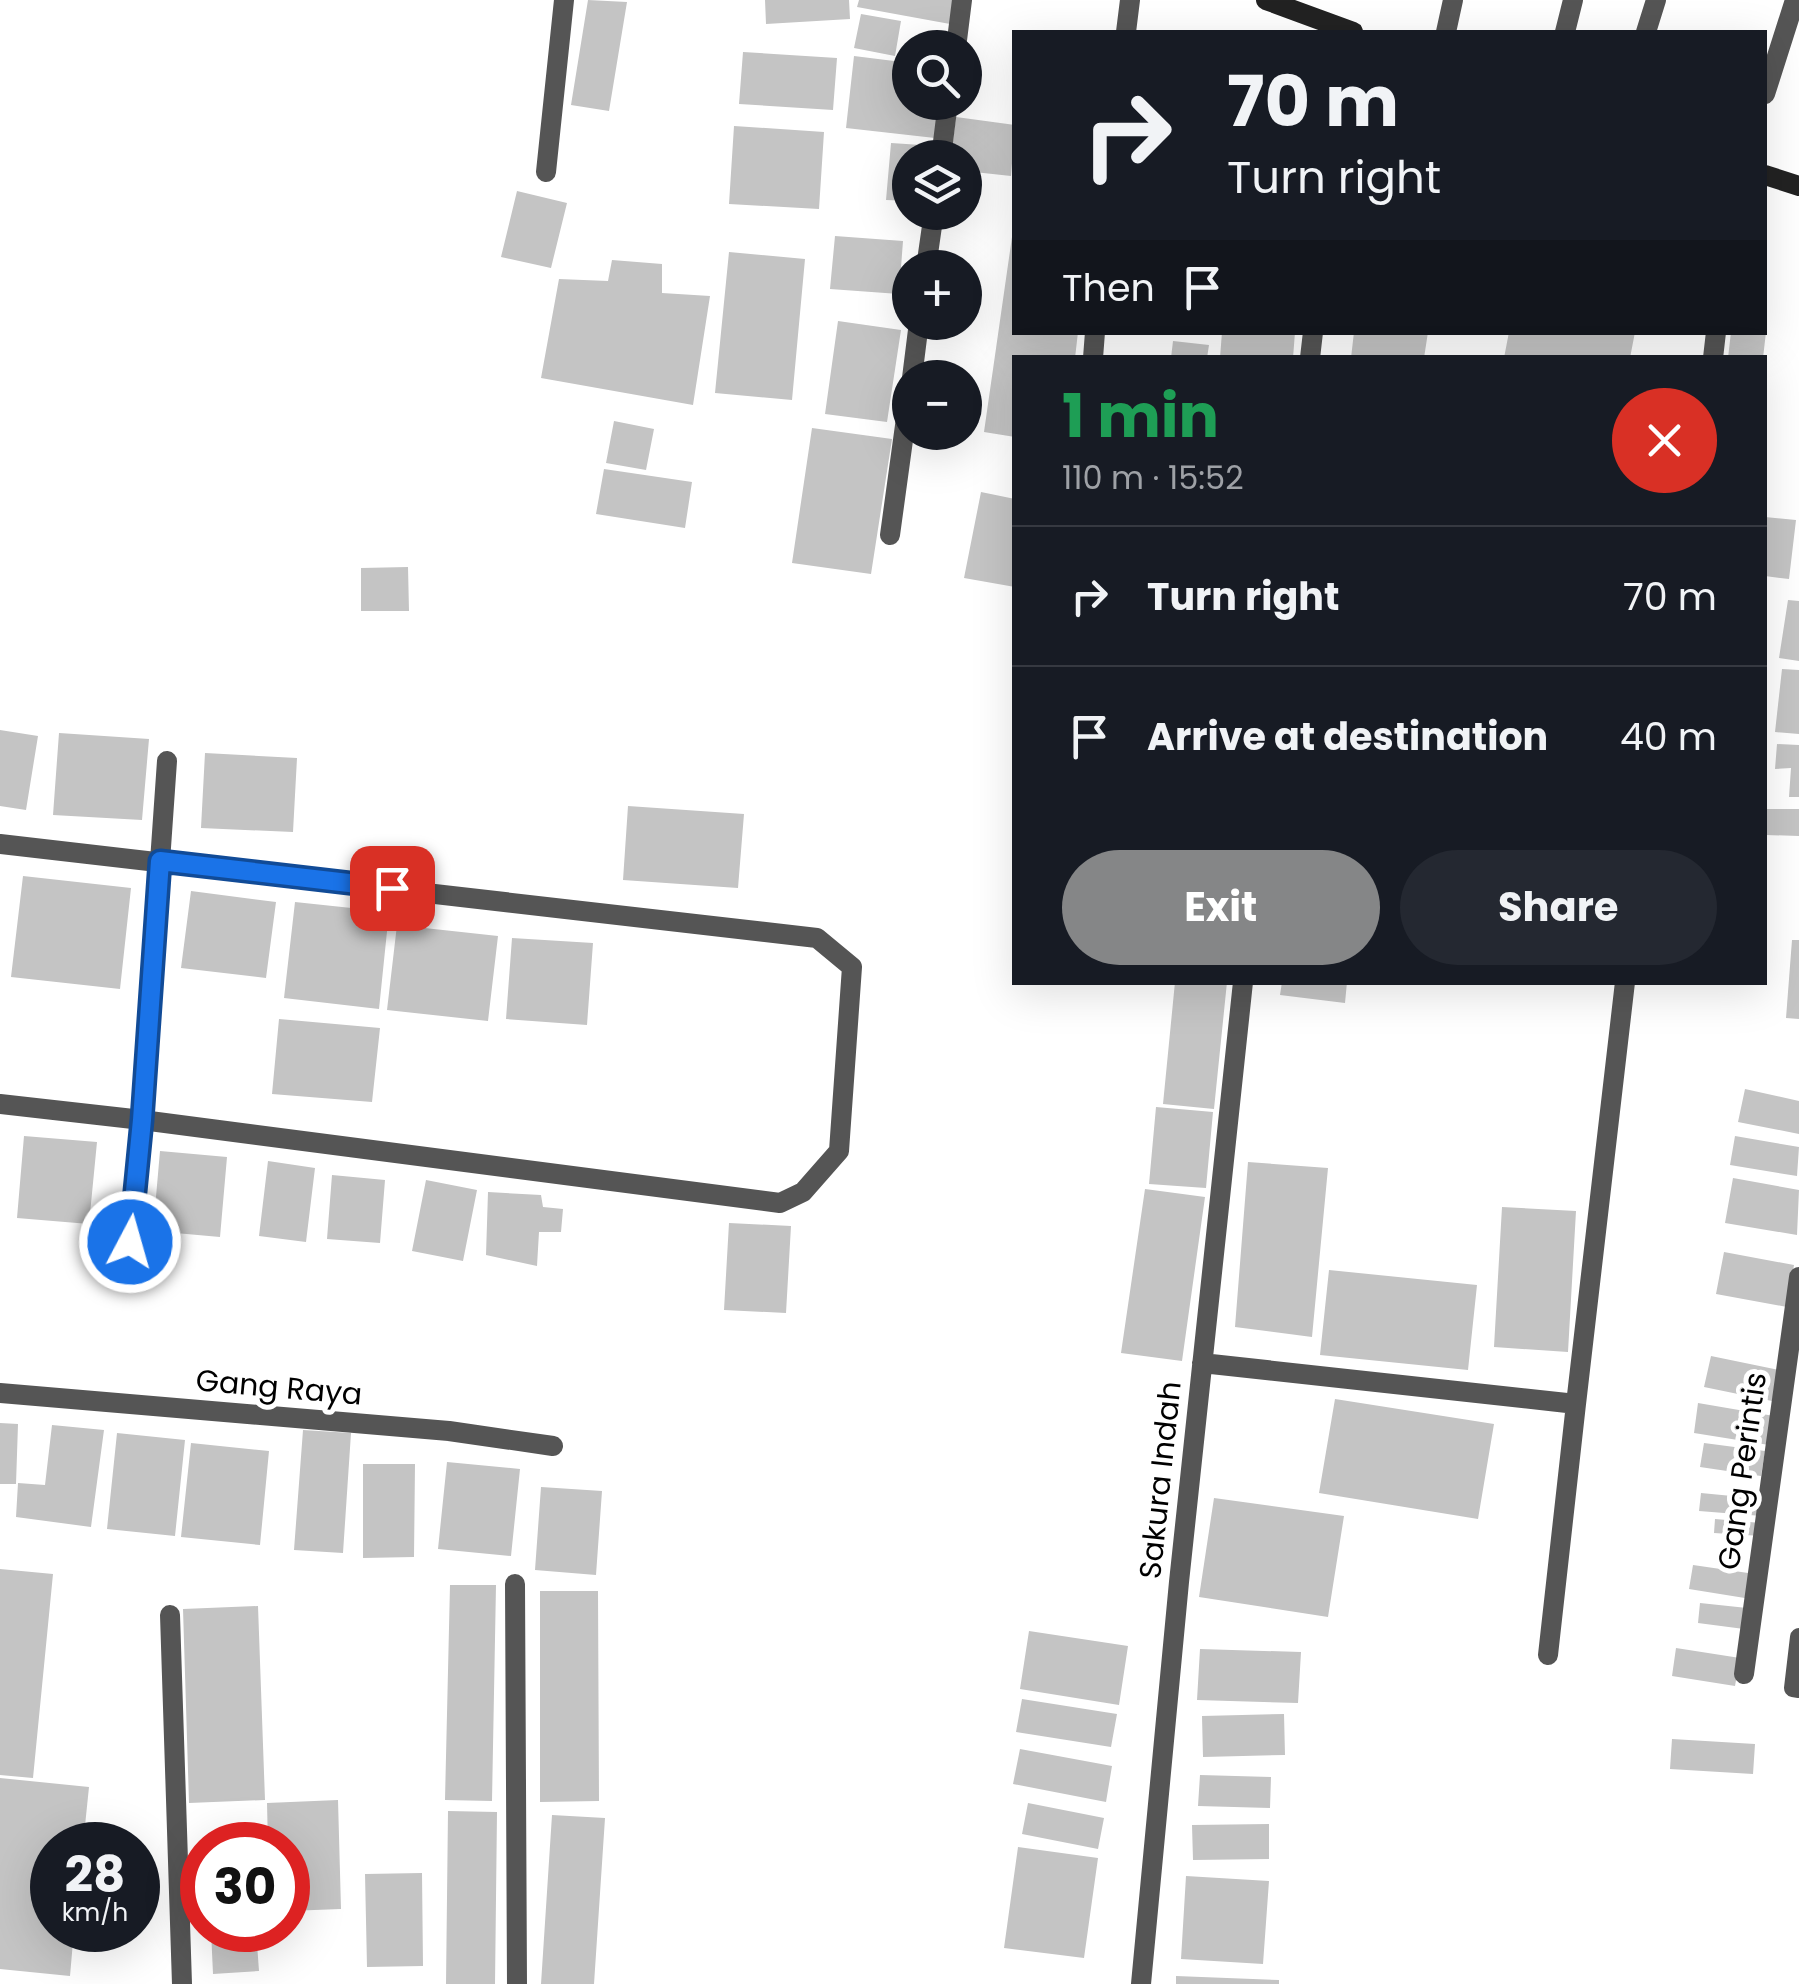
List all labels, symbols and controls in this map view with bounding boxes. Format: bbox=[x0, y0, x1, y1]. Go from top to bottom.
map controls bbox=[892, 30, 982, 450]
button: search bbox=[892, 30, 982, 120]
text: 70 m bbox=[1227, 52, 1399, 151]
icon: right bbox=[1062, 70, 1192, 200]
button: layers bbox=[892, 140, 982, 230]
text: Turn right bbox=[1227, 146, 1441, 209]
button: + bbox=[892, 250, 982, 340]
icon: arrive bbox=[1175, 260, 1230, 315]
text: Then bbox=[1062, 261, 1155, 314]
button: − bbox=[892, 360, 982, 450]
text: 1 min bbox=[1062, 374, 1219, 458]
button: close bbox=[1612, 388, 1717, 493]
text: 110 m · 15:52 bbox=[1062, 455, 1244, 500]
icon: right bbox=[1062, 569, 1117, 624]
text: Turn right bbox=[1147, 570, 1339, 623]
text: 70 m bbox=[1623, 570, 1717, 623]
icon: arrive bbox=[1062, 709, 1117, 764]
text: Arrive at destination bbox=[1147, 710, 1548, 763]
text: 40 m bbox=[1620, 710, 1717, 763]
pin bbox=[350, 846, 435, 931]
button: Exit bbox=[1062, 850, 1380, 965]
button: Share bbox=[1400, 850, 1717, 965]
icon: arrive bbox=[365, 861, 420, 916]
position arrow bbox=[78, 1190, 182, 1294]
street label: Gang Raya bbox=[194, 1358, 364, 1416]
street label: Gang Perintis bbox=[1707, 1370, 1777, 1572]
street label: Sakura Indah bbox=[1128, 1379, 1192, 1581]
speed limit sign: 30 bbox=[180, 1822, 310, 1952]
text: 28 bbox=[65, 1839, 125, 1910]
text: km/h bbox=[62, 1895, 128, 1930]

